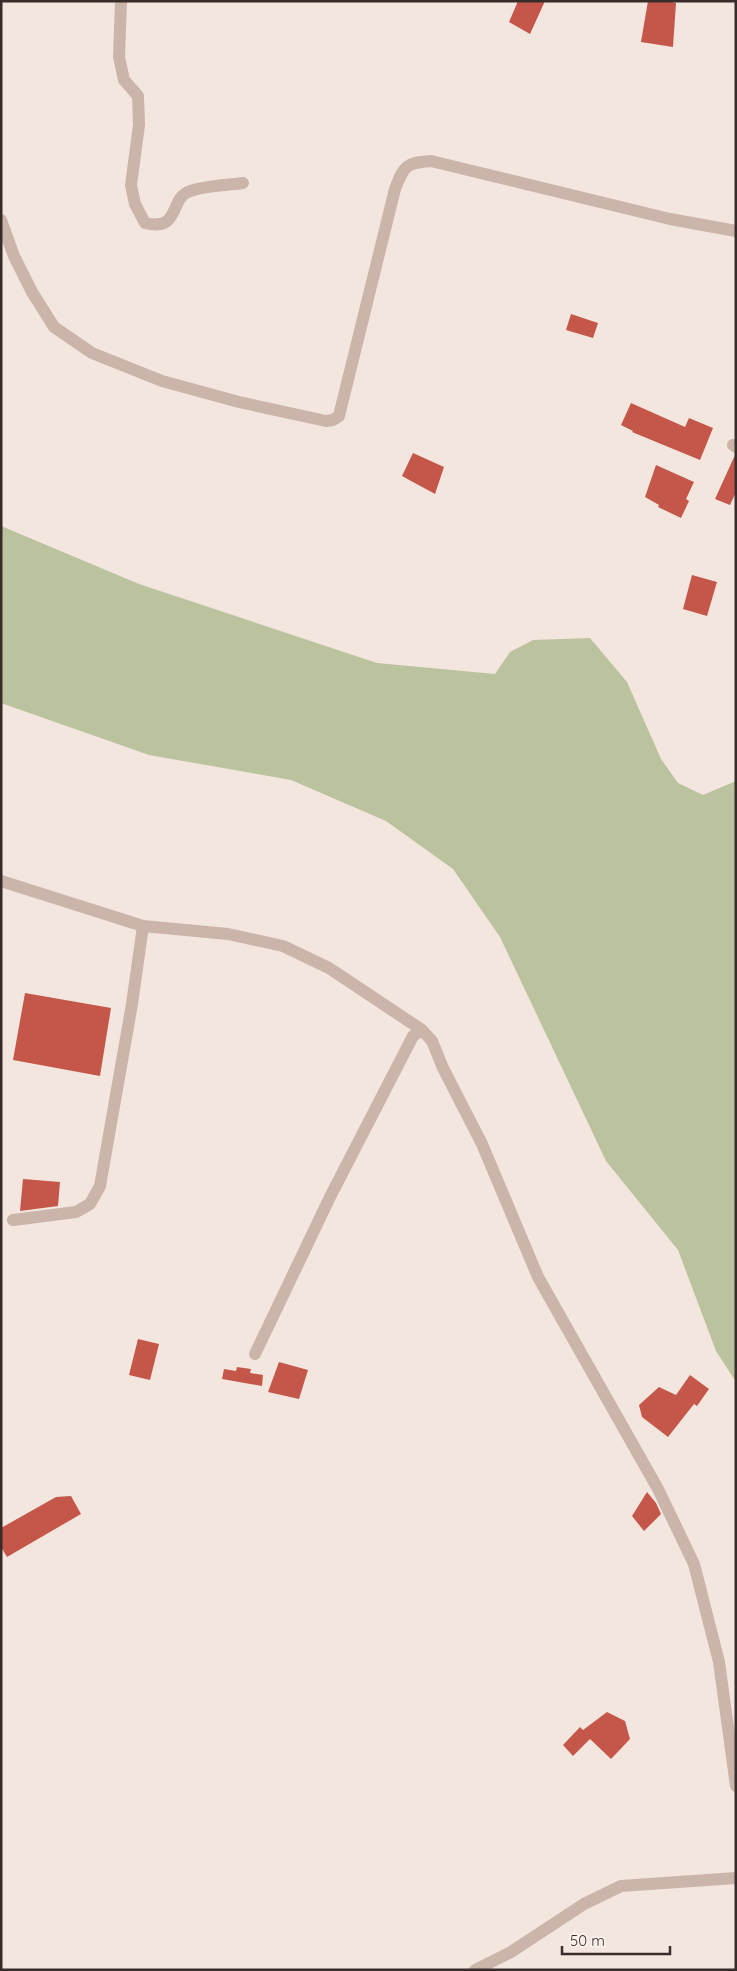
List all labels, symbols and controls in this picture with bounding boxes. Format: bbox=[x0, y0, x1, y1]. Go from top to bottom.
scale bar bbox=[562, 1924, 670, 1956]
text: 50 m bbox=[570, 1931, 605, 1950]

